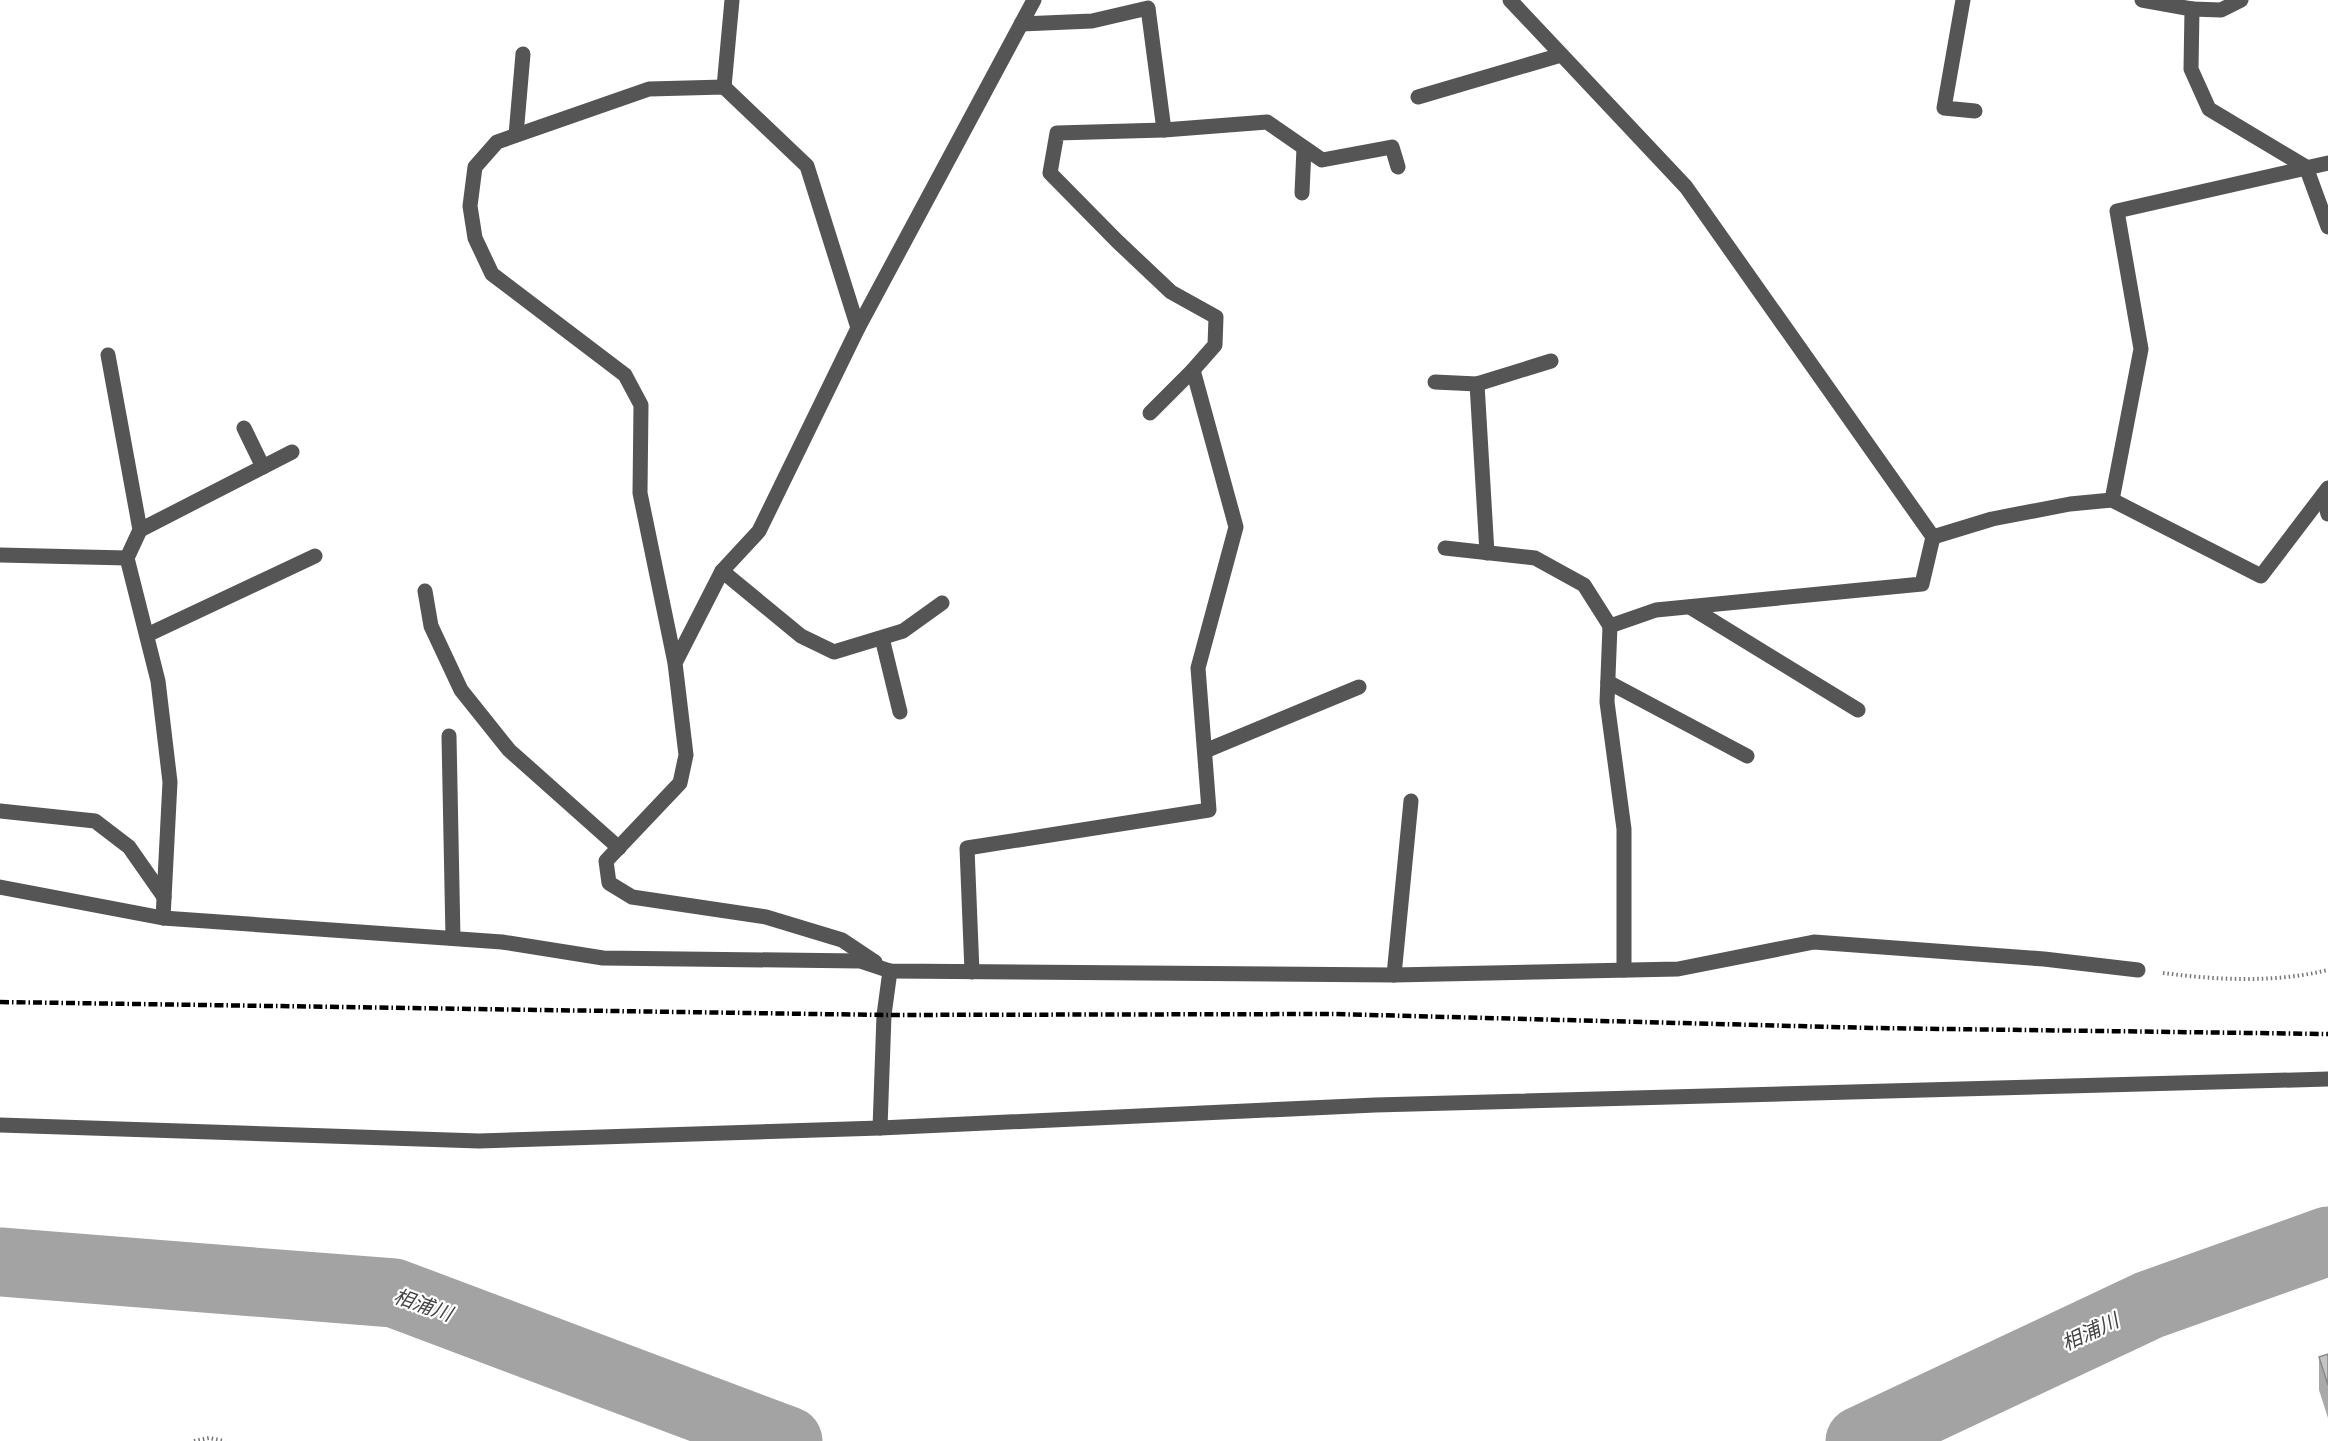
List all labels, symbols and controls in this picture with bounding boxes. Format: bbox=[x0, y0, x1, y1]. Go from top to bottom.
water label: 相浦川 bbox=[391, 1284, 457, 1327]
water label: 相浦川 bbox=[2058, 1308, 2124, 1356]

